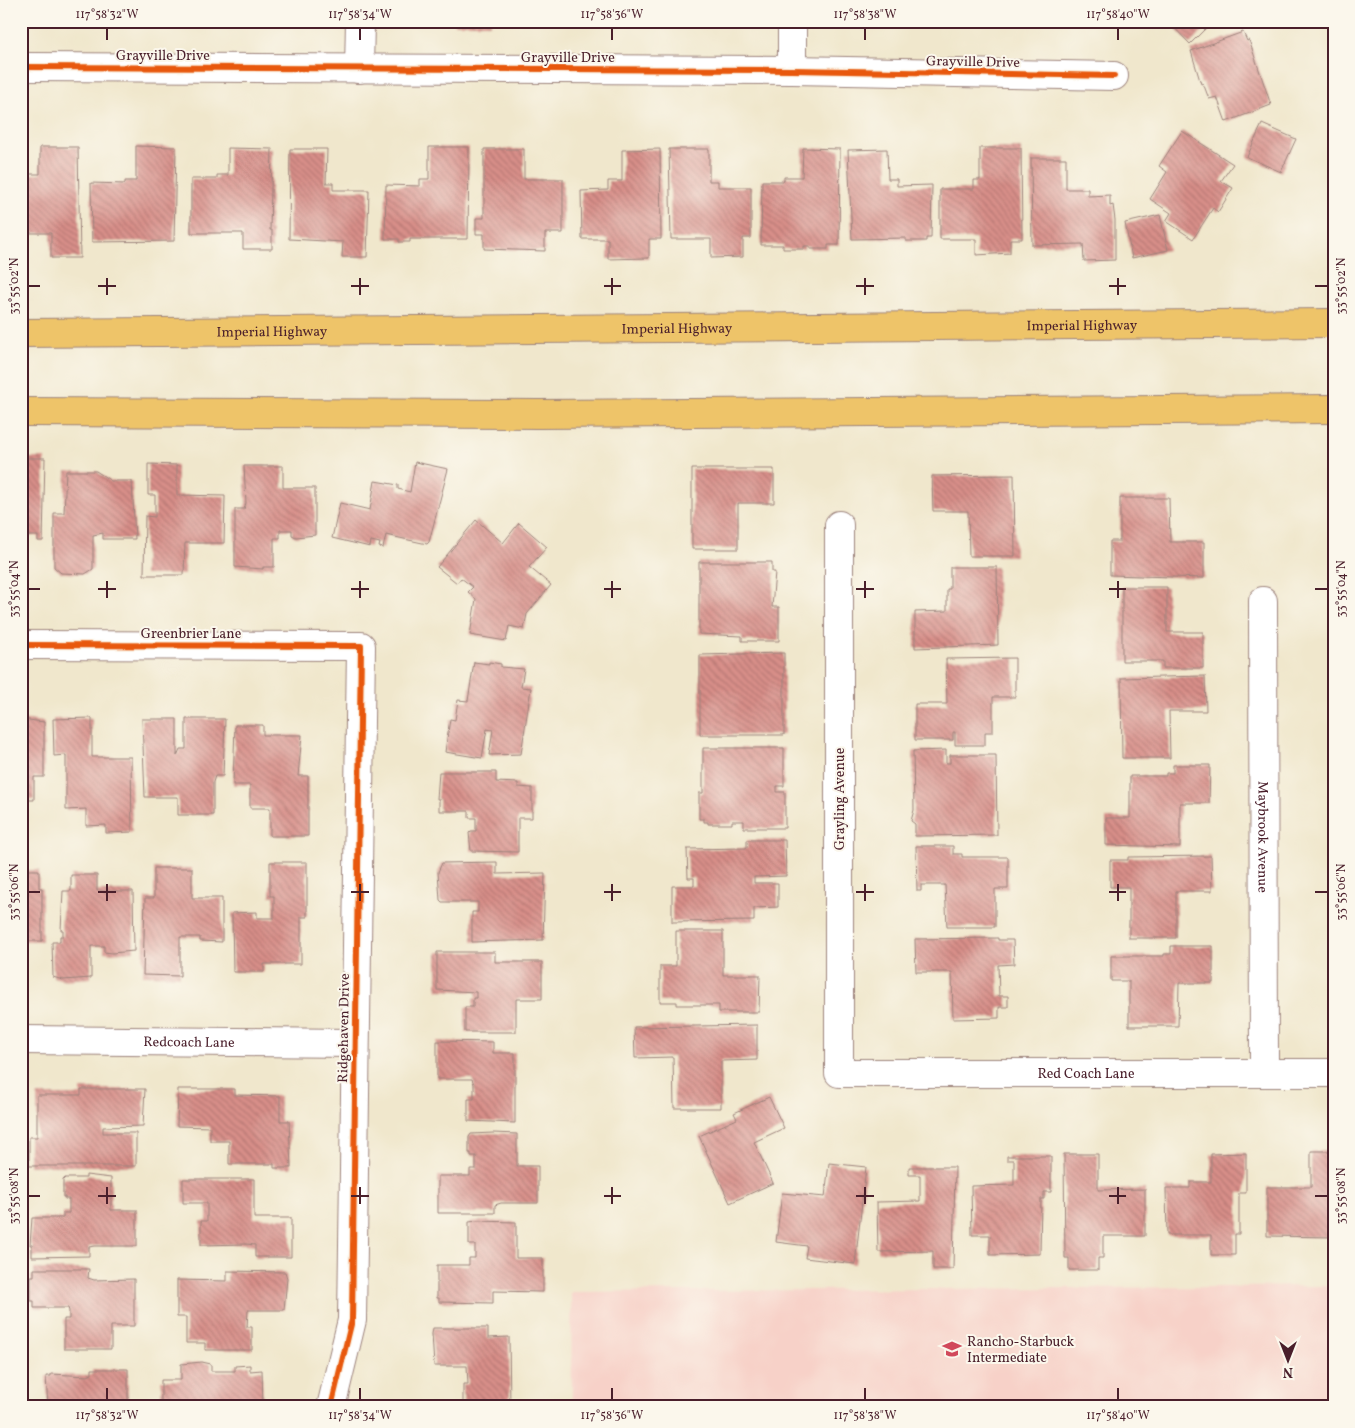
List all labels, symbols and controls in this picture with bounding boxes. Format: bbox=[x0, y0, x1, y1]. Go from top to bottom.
text: 117°58'32"W bbox=[76, 7, 138, 23]
text: 117°58'34"W bbox=[328, 7, 392, 23]
text: 117°58'36"W bbox=[581, 7, 643, 23]
text: 117°58'38"W bbox=[834, 7, 896, 23]
text: 117°58'40"W bbox=[1086, 7, 1150, 23]
street label: Grayville Drive bbox=[116, 47, 210, 66]
street label: Grayville Drive bbox=[521, 49, 615, 68]
street label: Grayville Drive bbox=[926, 52, 1020, 73]
text: 33°55'02"N bbox=[7, 257, 23, 314]
text: 33°55'02"N bbox=[1334, 257, 1350, 314]
street label: Imperial Highway bbox=[1027, 316, 1138, 336]
street label: Imperial Highway bbox=[622, 320, 733, 339]
street label: Imperial Highway bbox=[217, 323, 328, 343]
text: 33°55'04"N bbox=[7, 560, 23, 618]
text: 33°55'04"N bbox=[1334, 560, 1350, 618]
street label: Greenbrier Lane bbox=[141, 625, 242, 644]
street label: Grayling Avenue bbox=[831, 747, 850, 850]
street label: Maybrook Avenue bbox=[1252, 781, 1272, 893]
text: 33°55'06"N bbox=[7, 863, 23, 920]
text: 33°55'06"N bbox=[1334, 863, 1350, 920]
street label: Ridgehaven Drive bbox=[334, 973, 355, 1083]
street label: Redcoach Lane bbox=[143, 1033, 235, 1053]
street label: Red Coach Lane bbox=[1037, 1065, 1135, 1084]
text: 33°55'08"N bbox=[7, 1168, 23, 1224]
text: 33°55'08"N bbox=[1334, 1168, 1350, 1224]
place label: Rancho-Starbuck Intermediate bbox=[967, 1333, 1074, 1368]
north arrow bbox=[1262, 1336, 1312, 1386]
school or university icon: Rancho-Starbuck Intermediate bbox=[941, 1338, 963, 1360]
text: N bbox=[1283, 1362, 1293, 1381]
text: 117°58'32"W bbox=[76, 1408, 138, 1424]
text: 117°58'34"W bbox=[328, 1408, 392, 1424]
text: 117°58'36"W bbox=[581, 1408, 643, 1424]
text: 117°58'38"W bbox=[834, 1408, 896, 1424]
text: 117°58'40"W bbox=[1086, 1408, 1150, 1424]

